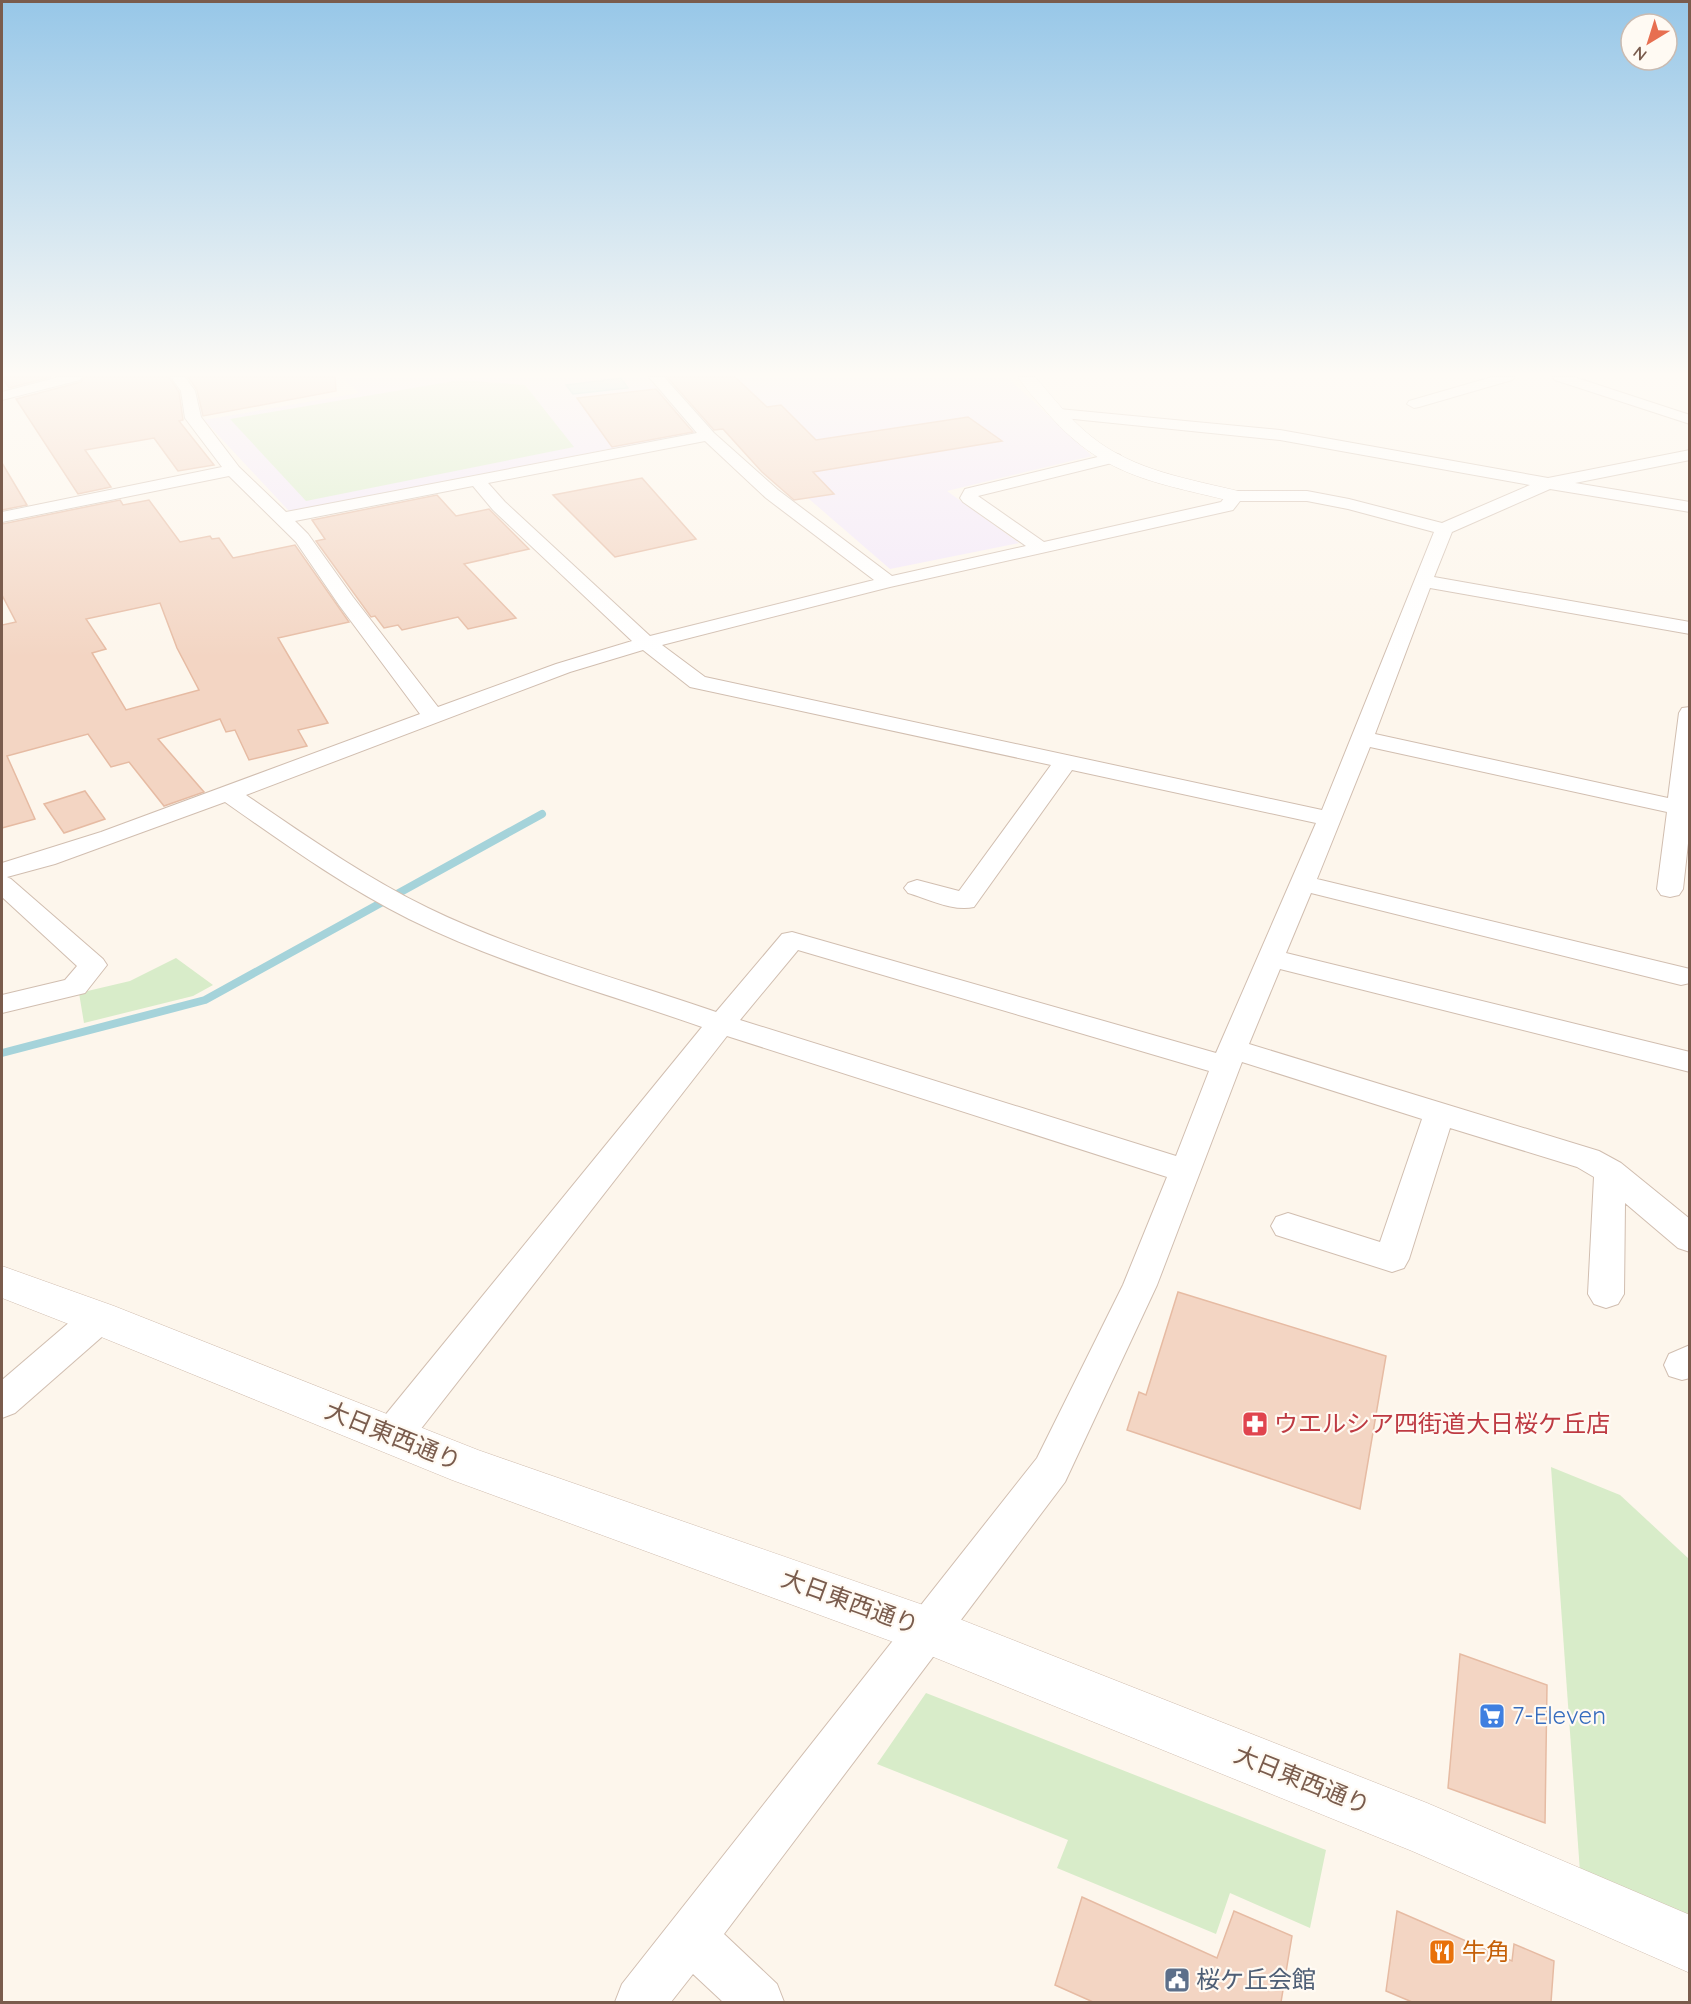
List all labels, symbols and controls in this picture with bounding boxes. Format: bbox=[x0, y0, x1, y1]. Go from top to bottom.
north arrow bbox=[1619, 12, 1679, 72]
text: N bbox=[1629, 42, 1651, 65]
street label: 大日東西通り bbox=[321, 1394, 466, 1476]
place label: ウエルシア四街道大日桜ケ丘店 bbox=[1274, 1408, 1610, 1438]
pharmacy icon: ウエルシア四街道大日桜ケ丘店 bbox=[1240, 1409, 1270, 1439]
street label: 大日東西通り bbox=[778, 1562, 923, 1640]
place label: 7-Eleven bbox=[1512, 1700, 1606, 1730]
supermarket icon: 7-Eleven bbox=[1477, 1701, 1507, 1731]
street label: 大日東西通り bbox=[1230, 1738, 1375, 1820]
place label: 牛角 bbox=[1462, 1936, 1510, 1966]
restaurant icon: 牛角 bbox=[1427, 1937, 1457, 1967]
place label: 桜ケ丘会館 bbox=[1196, 1964, 1316, 1994]
public building icon: 桜ケ丘会館 bbox=[1162, 1965, 1192, 1995]

